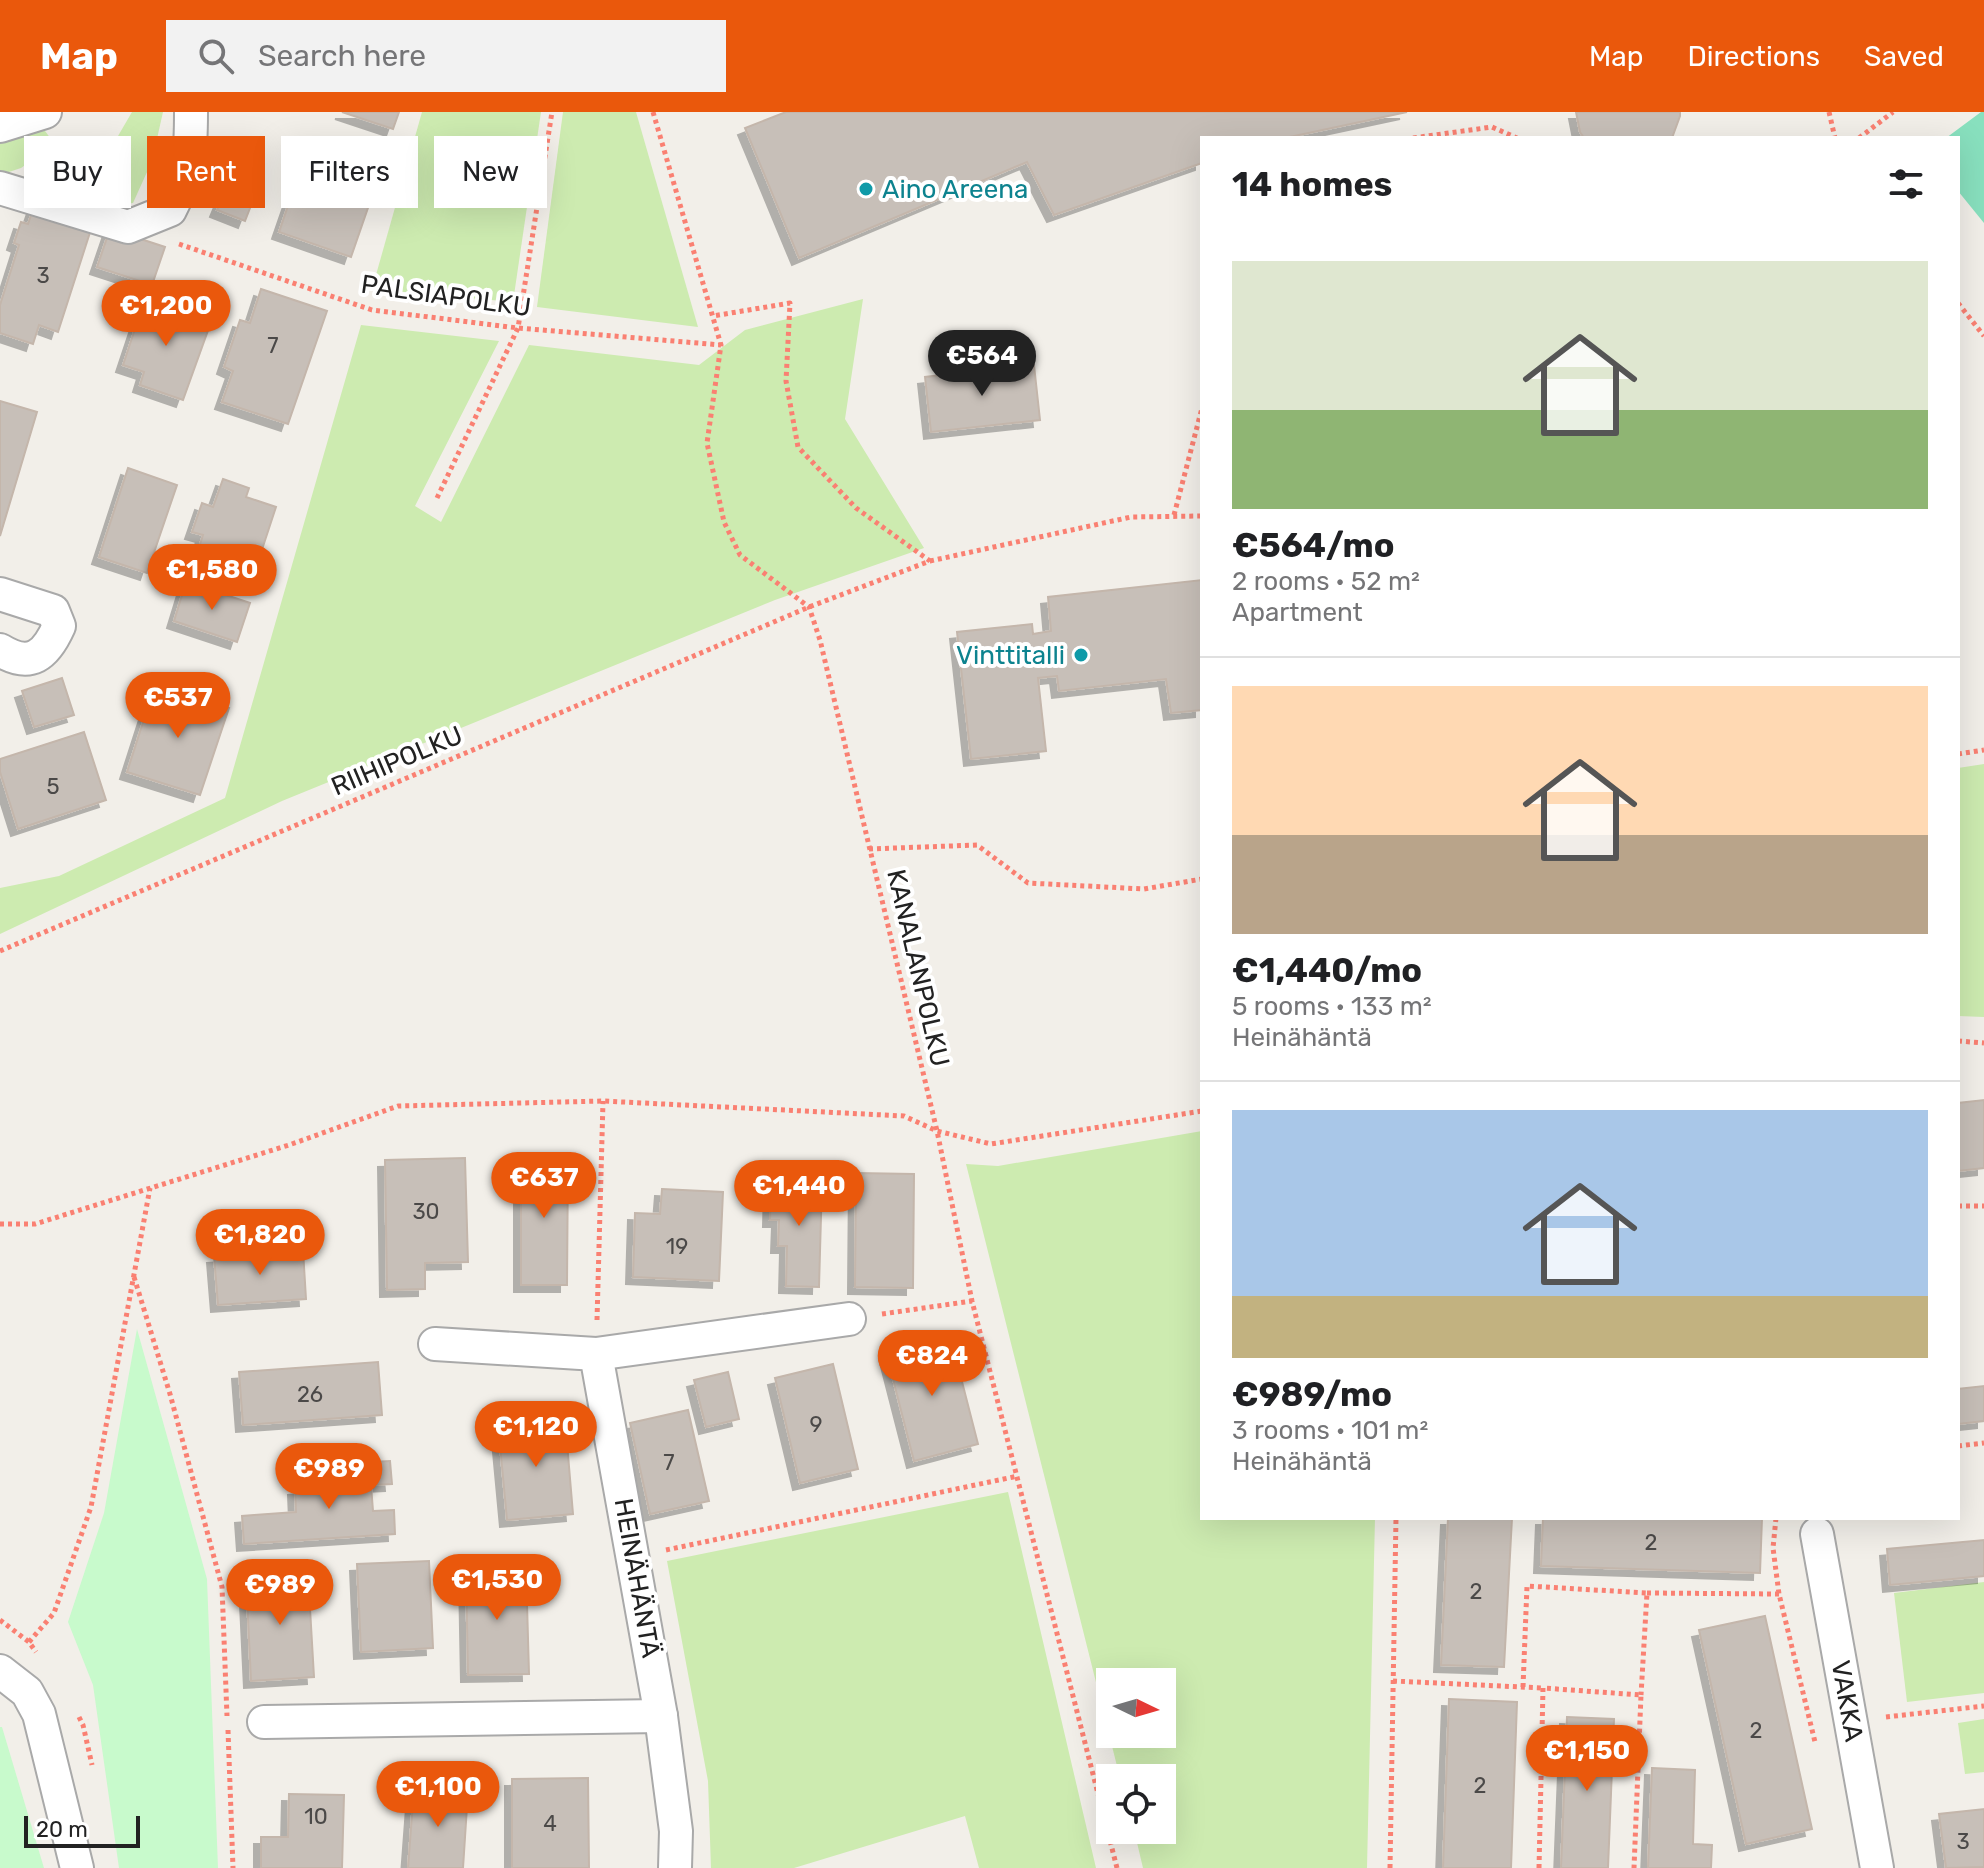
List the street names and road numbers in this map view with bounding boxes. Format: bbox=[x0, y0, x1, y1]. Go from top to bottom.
street label: PALSIAPOLKU bbox=[359, 269, 533, 323]
street label: RIIHIPOLKU bbox=[327, 719, 467, 803]
street label: KANALANPOLKU bbox=[880, 866, 956, 1070]
street label: HEINÄHÄNTÄ bbox=[608, 1496, 666, 1660]
street label: VAKKA bbox=[1825, 1658, 1869, 1744]

